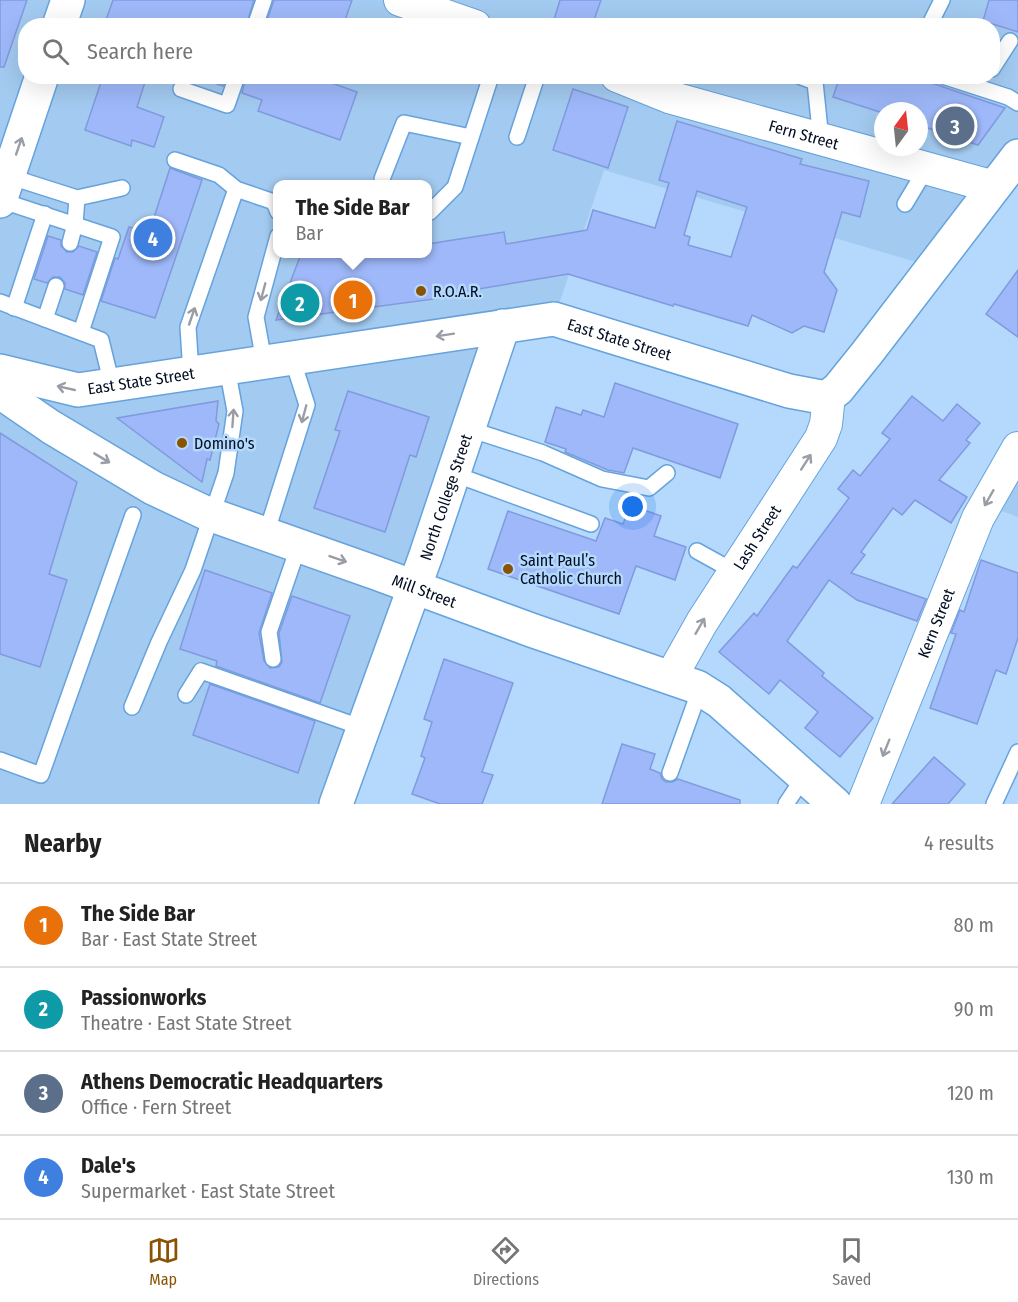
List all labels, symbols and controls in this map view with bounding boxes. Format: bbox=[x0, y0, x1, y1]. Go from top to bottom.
search box bbox=[18, 18, 1000, 84]
icon: search bbox=[39, 35, 72, 68]
text: Search here bbox=[87, 38, 193, 65]
north arrow bbox=[874, 102, 928, 156]
pin: 3 bbox=[936, 104, 974, 148]
street label: Fern Street bbox=[767, 116, 842, 153]
one-way arrow bbox=[14, 137, 25, 156]
popup bbox=[273, 180, 432, 258]
text: The Side Bar bbox=[295, 194, 410, 221]
pin: 4 bbox=[134, 216, 172, 260]
text: Bar bbox=[295, 221, 323, 245]
pin: 1 bbox=[334, 278, 372, 322]
pin: 2 bbox=[280, 280, 320, 326]
place label: R.O.A.R. bbox=[433, 282, 482, 301]
one-way arrow bbox=[257, 283, 268, 302]
marker: R.O.A.R. bbox=[414, 284, 428, 298]
one-way arrow bbox=[187, 307, 198, 326]
street label: East State Street bbox=[565, 314, 675, 364]
one-way arrow bbox=[436, 329, 456, 340]
street label: East State Street bbox=[86, 363, 197, 398]
one-way arrow bbox=[57, 381, 76, 393]
one-way arrow bbox=[298, 404, 310, 423]
one-way arrow bbox=[228, 408, 239, 428]
street label: North College Street bbox=[415, 431, 476, 563]
place label: Domino's bbox=[194, 434, 255, 453]
marker: Domino's bbox=[175, 436, 189, 450]
one-way arrow bbox=[93, 452, 110, 464]
one-way arrow bbox=[800, 454, 812, 471]
one-way arrow bbox=[983, 489, 994, 507]
your location bbox=[618, 492, 647, 521]
street label: Lash Street bbox=[729, 501, 785, 573]
place label: Saint Paul’s Catholic Church bbox=[520, 551, 622, 588]
one-way arrow bbox=[328, 555, 347, 566]
marker: Saint Paul’s Catholic Church bbox=[501, 562, 515, 576]
street label: Mill Street bbox=[390, 570, 460, 611]
street label: Kern Street bbox=[913, 585, 959, 661]
one-way arrow bbox=[694, 618, 706, 635]
one-way arrow bbox=[880, 738, 891, 756]
text: Nearby bbox=[24, 828, 101, 859]
text: 4 results bbox=[924, 831, 994, 855]
text: The Side Bar bbox=[81, 900, 195, 927]
text: 1 bbox=[39, 913, 48, 937]
text: 80 m bbox=[954, 913, 994, 937]
text: Bar · East State Street bbox=[81, 927, 257, 951]
text: Passionworks bbox=[81, 984, 207, 1011]
text: 2 bbox=[39, 997, 48, 1021]
text: 90 m bbox=[954, 997, 994, 1021]
text: Theatre · East State Street bbox=[81, 1011, 291, 1035]
text: Athens Democratic Headquarters bbox=[81, 1068, 383, 1095]
text: 3 bbox=[39, 1081, 48, 1105]
text: 120 m bbox=[947, 1081, 994, 1105]
text: Office · Fern Street bbox=[81, 1095, 231, 1119]
text: Dale's bbox=[81, 1152, 136, 1179]
text: 4 bbox=[38, 1165, 49, 1189]
text: 130 m bbox=[947, 1165, 994, 1189]
text: Supermarket · East State Street bbox=[81, 1179, 335, 1203]
tab: Map bbox=[147, 1234, 180, 1289]
tab: Directions bbox=[473, 1234, 539, 1289]
tab: Saved bbox=[832, 1234, 871, 1289]

